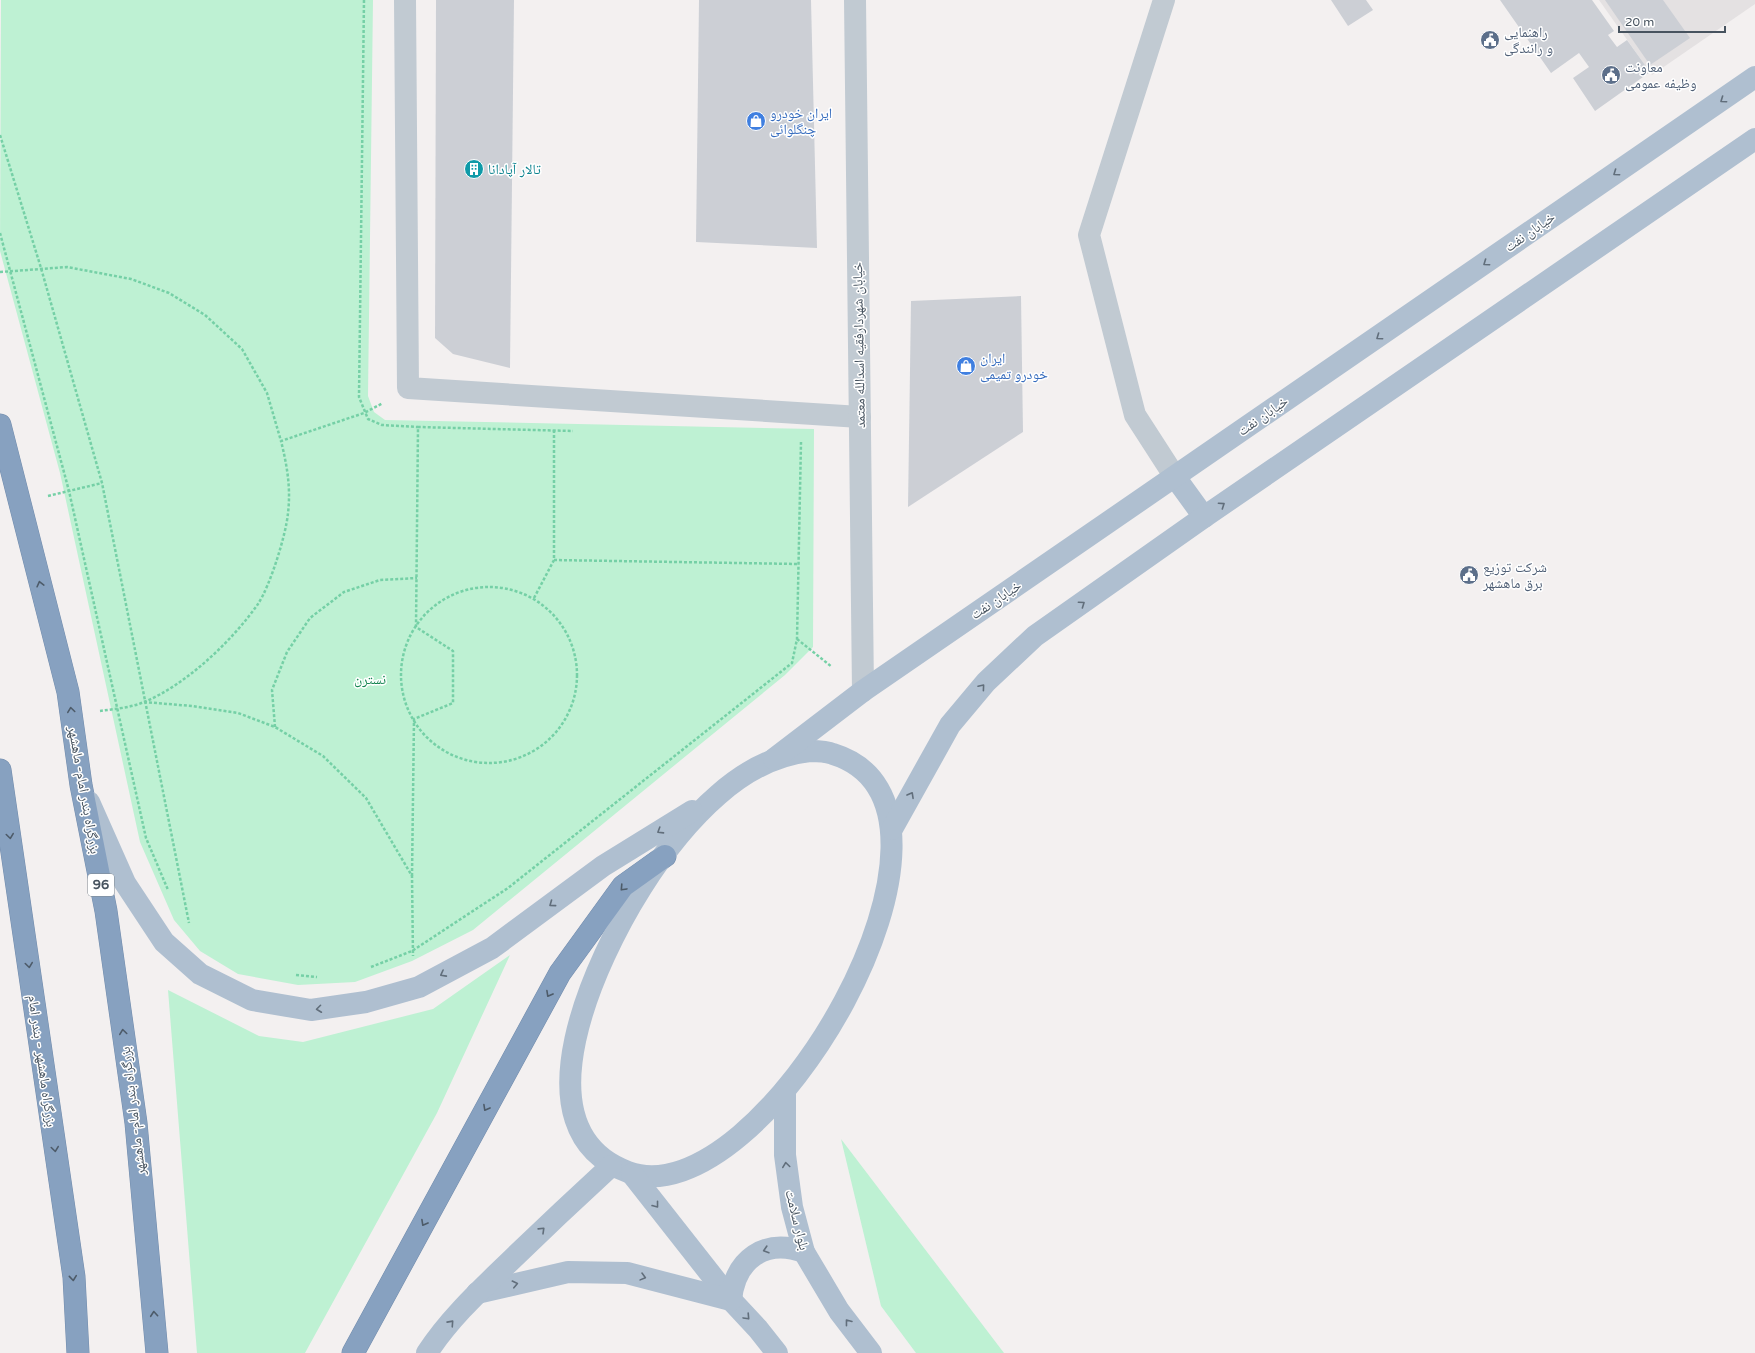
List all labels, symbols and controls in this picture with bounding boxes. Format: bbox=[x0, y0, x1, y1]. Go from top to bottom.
scale bar bbox=[1619, 8, 1725, 34]
text: 20 m bbox=[1625, 15, 1654, 29]
place label: راهنمایی و رانندگی bbox=[1504, 24, 1553, 57]
public building icon: راهنمایی و رانندگی bbox=[1479, 29, 1501, 51]
place label: معاونت وظیفه عمومی bbox=[1625, 59, 1697, 92]
public building icon: معاونت وظیفه عمومی bbox=[1600, 64, 1622, 86]
one-way arrow bbox=[1720, 95, 1727, 103]
place label: ایران خودرو چنگلوائی bbox=[770, 105, 832, 138]
shop icon: ایران خودرو چنگلوائی bbox=[745, 110, 767, 132]
building icon: تالار آپادانا bbox=[463, 158, 485, 180]
place label: تالار آپادانا bbox=[488, 161, 541, 178]
one-way arrow bbox=[1613, 168, 1620, 176]
street label: خیابان نفت bbox=[1502, 209, 1558, 255]
one-way arrow bbox=[1483, 258, 1490, 266]
street label: خیابان شهردارفقیه اسدالله معتمد bbox=[849, 262, 869, 428]
one-way arrow bbox=[1376, 332, 1383, 340]
place label: ایران خودرو تمیمی bbox=[980, 350, 1048, 383]
shop icon: ایران خودرو تمیمی bbox=[955, 355, 977, 377]
street label: خیابان نفت bbox=[1235, 393, 1291, 439]
one-way arrow bbox=[1218, 502, 1225, 509]
place label: شرکت توزیع برق ماهشهر bbox=[1482, 559, 1547, 592]
public building icon: شرکت توزیع برق ماهشهر bbox=[1458, 564, 1480, 586]
street label: خیابان نفت bbox=[967, 577, 1025, 623]
one-way arrow bbox=[37, 581, 45, 587]
one-way arrow bbox=[1077, 602, 1084, 609]
park label: نسترن bbox=[354, 671, 386, 688]
one-way arrow bbox=[978, 684, 985, 691]
one-way arrow bbox=[67, 707, 76, 713]
street label: بزرگراه بندر امام- ماهشهر bbox=[63, 724, 104, 856]
one-way arrow bbox=[906, 792, 913, 799]
one-way arrow bbox=[657, 826, 664, 834]
one-way arrow bbox=[5, 833, 14, 839]
road number: 96 bbox=[88, 874, 114, 896]
one-way arrow bbox=[620, 883, 627, 891]
one-way arrow bbox=[549, 899, 556, 906]
one-way arrow bbox=[24, 962, 33, 968]
one-way arrow bbox=[440, 969, 447, 977]
one-way arrow bbox=[546, 990, 553, 998]
street label: بزرگراه ماهشهر - بندر امام bbox=[23, 994, 60, 1128]
one-way arrow bbox=[316, 1004, 322, 1013]
one-way arrow bbox=[119, 1029, 128, 1035]
street label: بزرگراه بندر امام- ماهشهر bbox=[117, 1045, 150, 1177]
one-way arrow bbox=[484, 1104, 491, 1112]
one-way arrow bbox=[50, 1146, 59, 1152]
one-way arrow bbox=[782, 1162, 791, 1168]
street label: بلوار سلامت bbox=[781, 1188, 813, 1252]
one-way arrow bbox=[652, 1200, 659, 1207]
one-way arrow bbox=[422, 1219, 429, 1226]
one-way arrow bbox=[537, 1227, 545, 1235]
one-way arrow bbox=[763, 1245, 770, 1254]
one-way arrow bbox=[640, 1273, 646, 1281]
one-way arrow bbox=[69, 1275, 78, 1281]
one-way arrow bbox=[511, 1280, 518, 1289]
one-way arrow bbox=[149, 1311, 158, 1317]
one-way arrow bbox=[742, 1312, 750, 1320]
one-way arrow bbox=[446, 1320, 453, 1327]
one-way arrow bbox=[845, 1320, 852, 1327]

